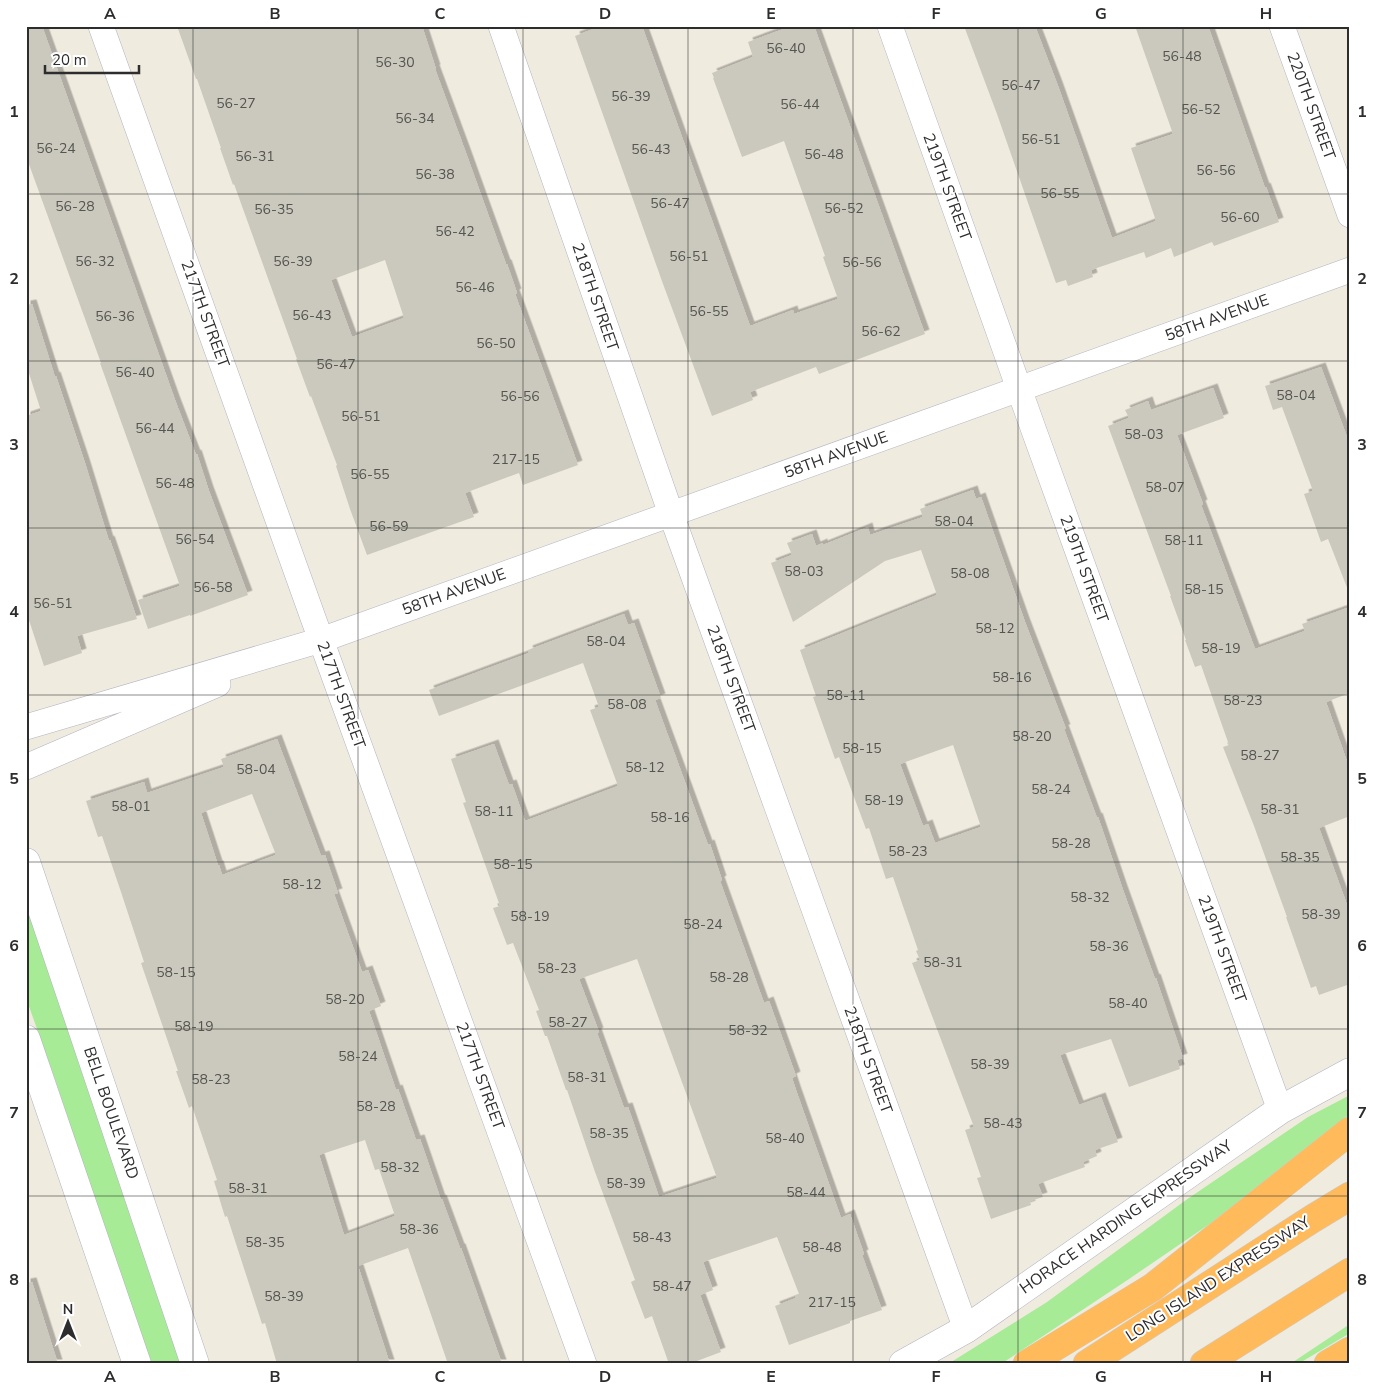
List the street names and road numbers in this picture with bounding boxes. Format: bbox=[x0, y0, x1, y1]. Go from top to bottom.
street label: 220TH STREET bbox=[1281, 49, 1341, 163]
street label: 219TH STREET bbox=[917, 130, 977, 244]
street label: 218TH STREET bbox=[566, 240, 624, 354]
street label: 217TH STREET bbox=[175, 257, 235, 371]
street label: 58TH AVENUE bbox=[1162, 289, 1272, 347]
street label: 58TH AVENUE bbox=[781, 426, 891, 484]
street label: 219TH STREET bbox=[1054, 512, 1114, 626]
street label: 58TH AVENUE bbox=[399, 563, 509, 621]
street label: 218TH STREET bbox=[701, 622, 761, 736]
street label: 217TH STREET bbox=[311, 638, 371, 752]
street label: 219TH STREET bbox=[1192, 892, 1252, 1006]
street label: 218TH STREET bbox=[838, 1003, 898, 1117]
street label: 217TH STREET bbox=[450, 1019, 510, 1133]
street label: BELL BOULEVARD bbox=[78, 1044, 144, 1182]
street label: HORACE HARDING EXPRESSWAY bbox=[1015, 1135, 1237, 1299]
street label: LONG ISLAND EXPRESSWAY bbox=[1122, 1211, 1315, 1347]

